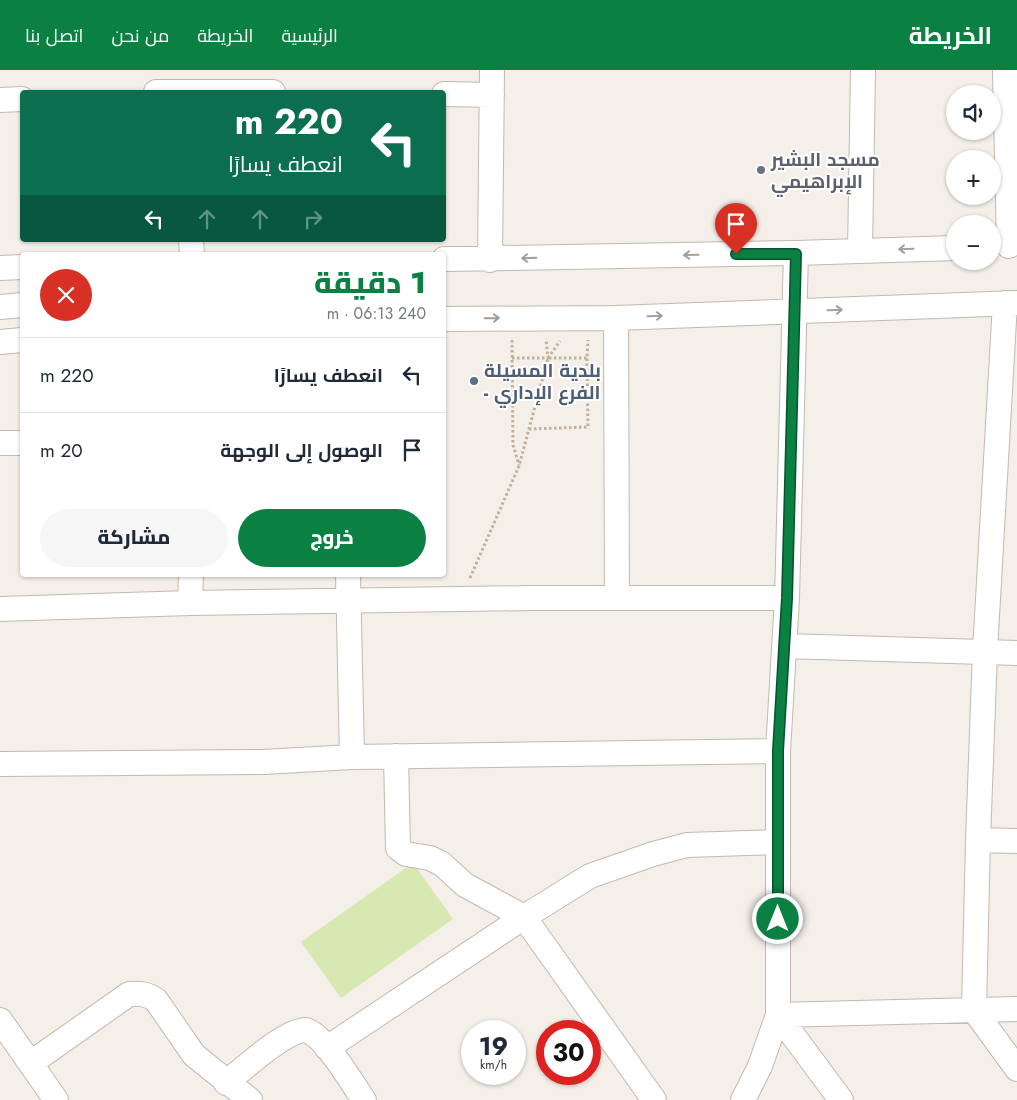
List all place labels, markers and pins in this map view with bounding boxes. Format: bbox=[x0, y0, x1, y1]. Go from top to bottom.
place label: مسجد البشير الإبراهيمي bbox=[770, 146, 880, 197]
marker: مسجد البشير الإبراهيمي bbox=[755, 164, 767, 176]
pin bbox=[715, 203, 757, 254]
place label: بلدية المسيلة - الفرع الإداري bbox=[484, 357, 601, 408]
marker: بلدية المسيلة - الفرع الإداري bbox=[468, 375, 480, 387]

